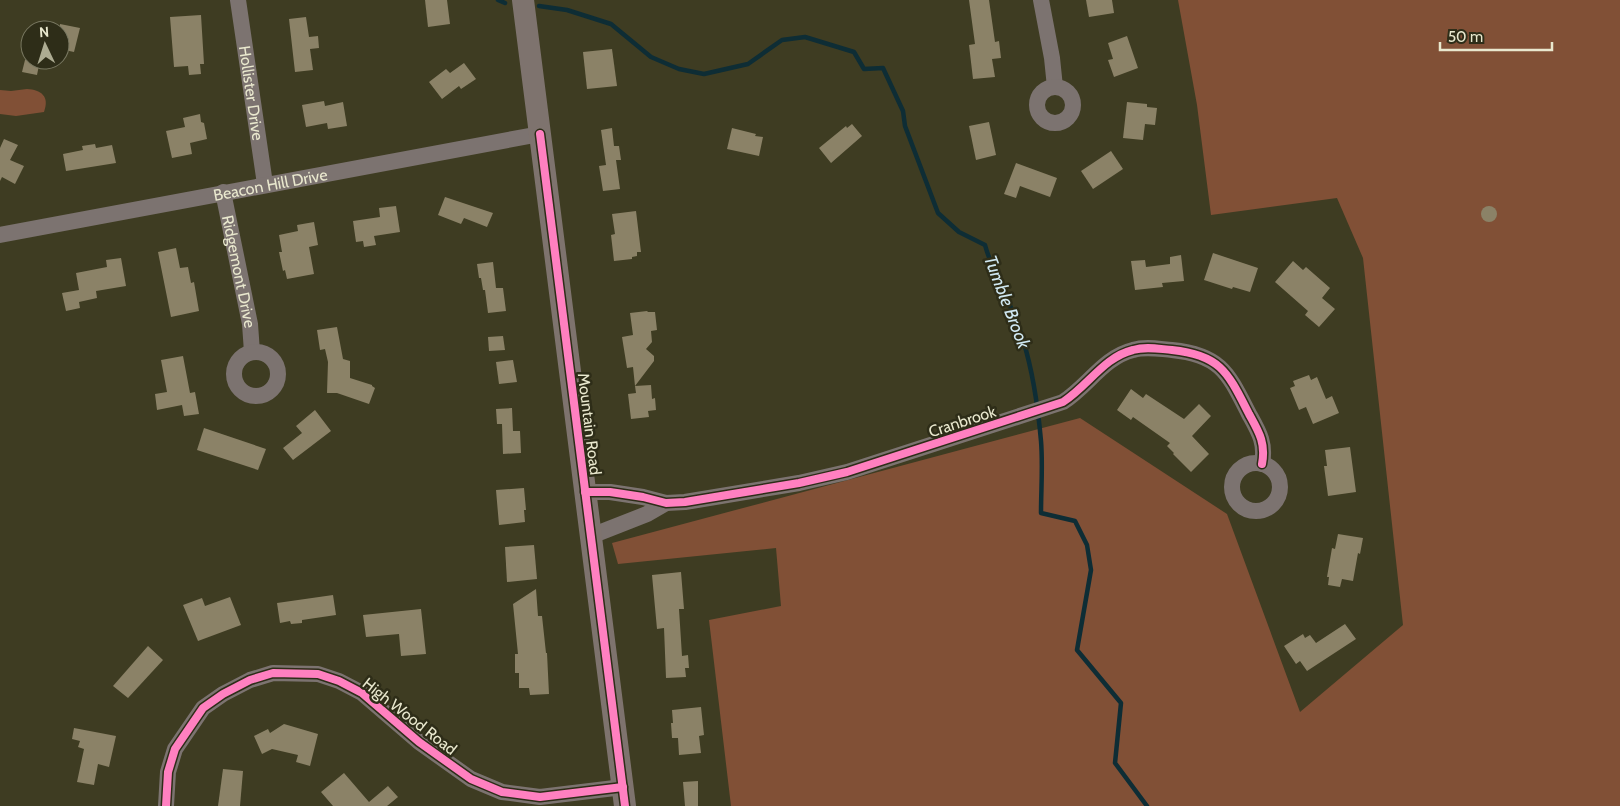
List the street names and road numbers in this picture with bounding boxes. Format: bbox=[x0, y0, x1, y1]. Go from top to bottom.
street label: Hollister Drive bbox=[235, 44, 267, 142]
street label: Beacon Hill Drive bbox=[212, 165, 329, 205]
street label: Ridgemont Drive bbox=[218, 213, 260, 330]
street label: Mountain Road bbox=[574, 372, 605, 476]
street label: Cranbrook bbox=[926, 401, 999, 441]
street label: High Wood Road bbox=[359, 674, 460, 759]

